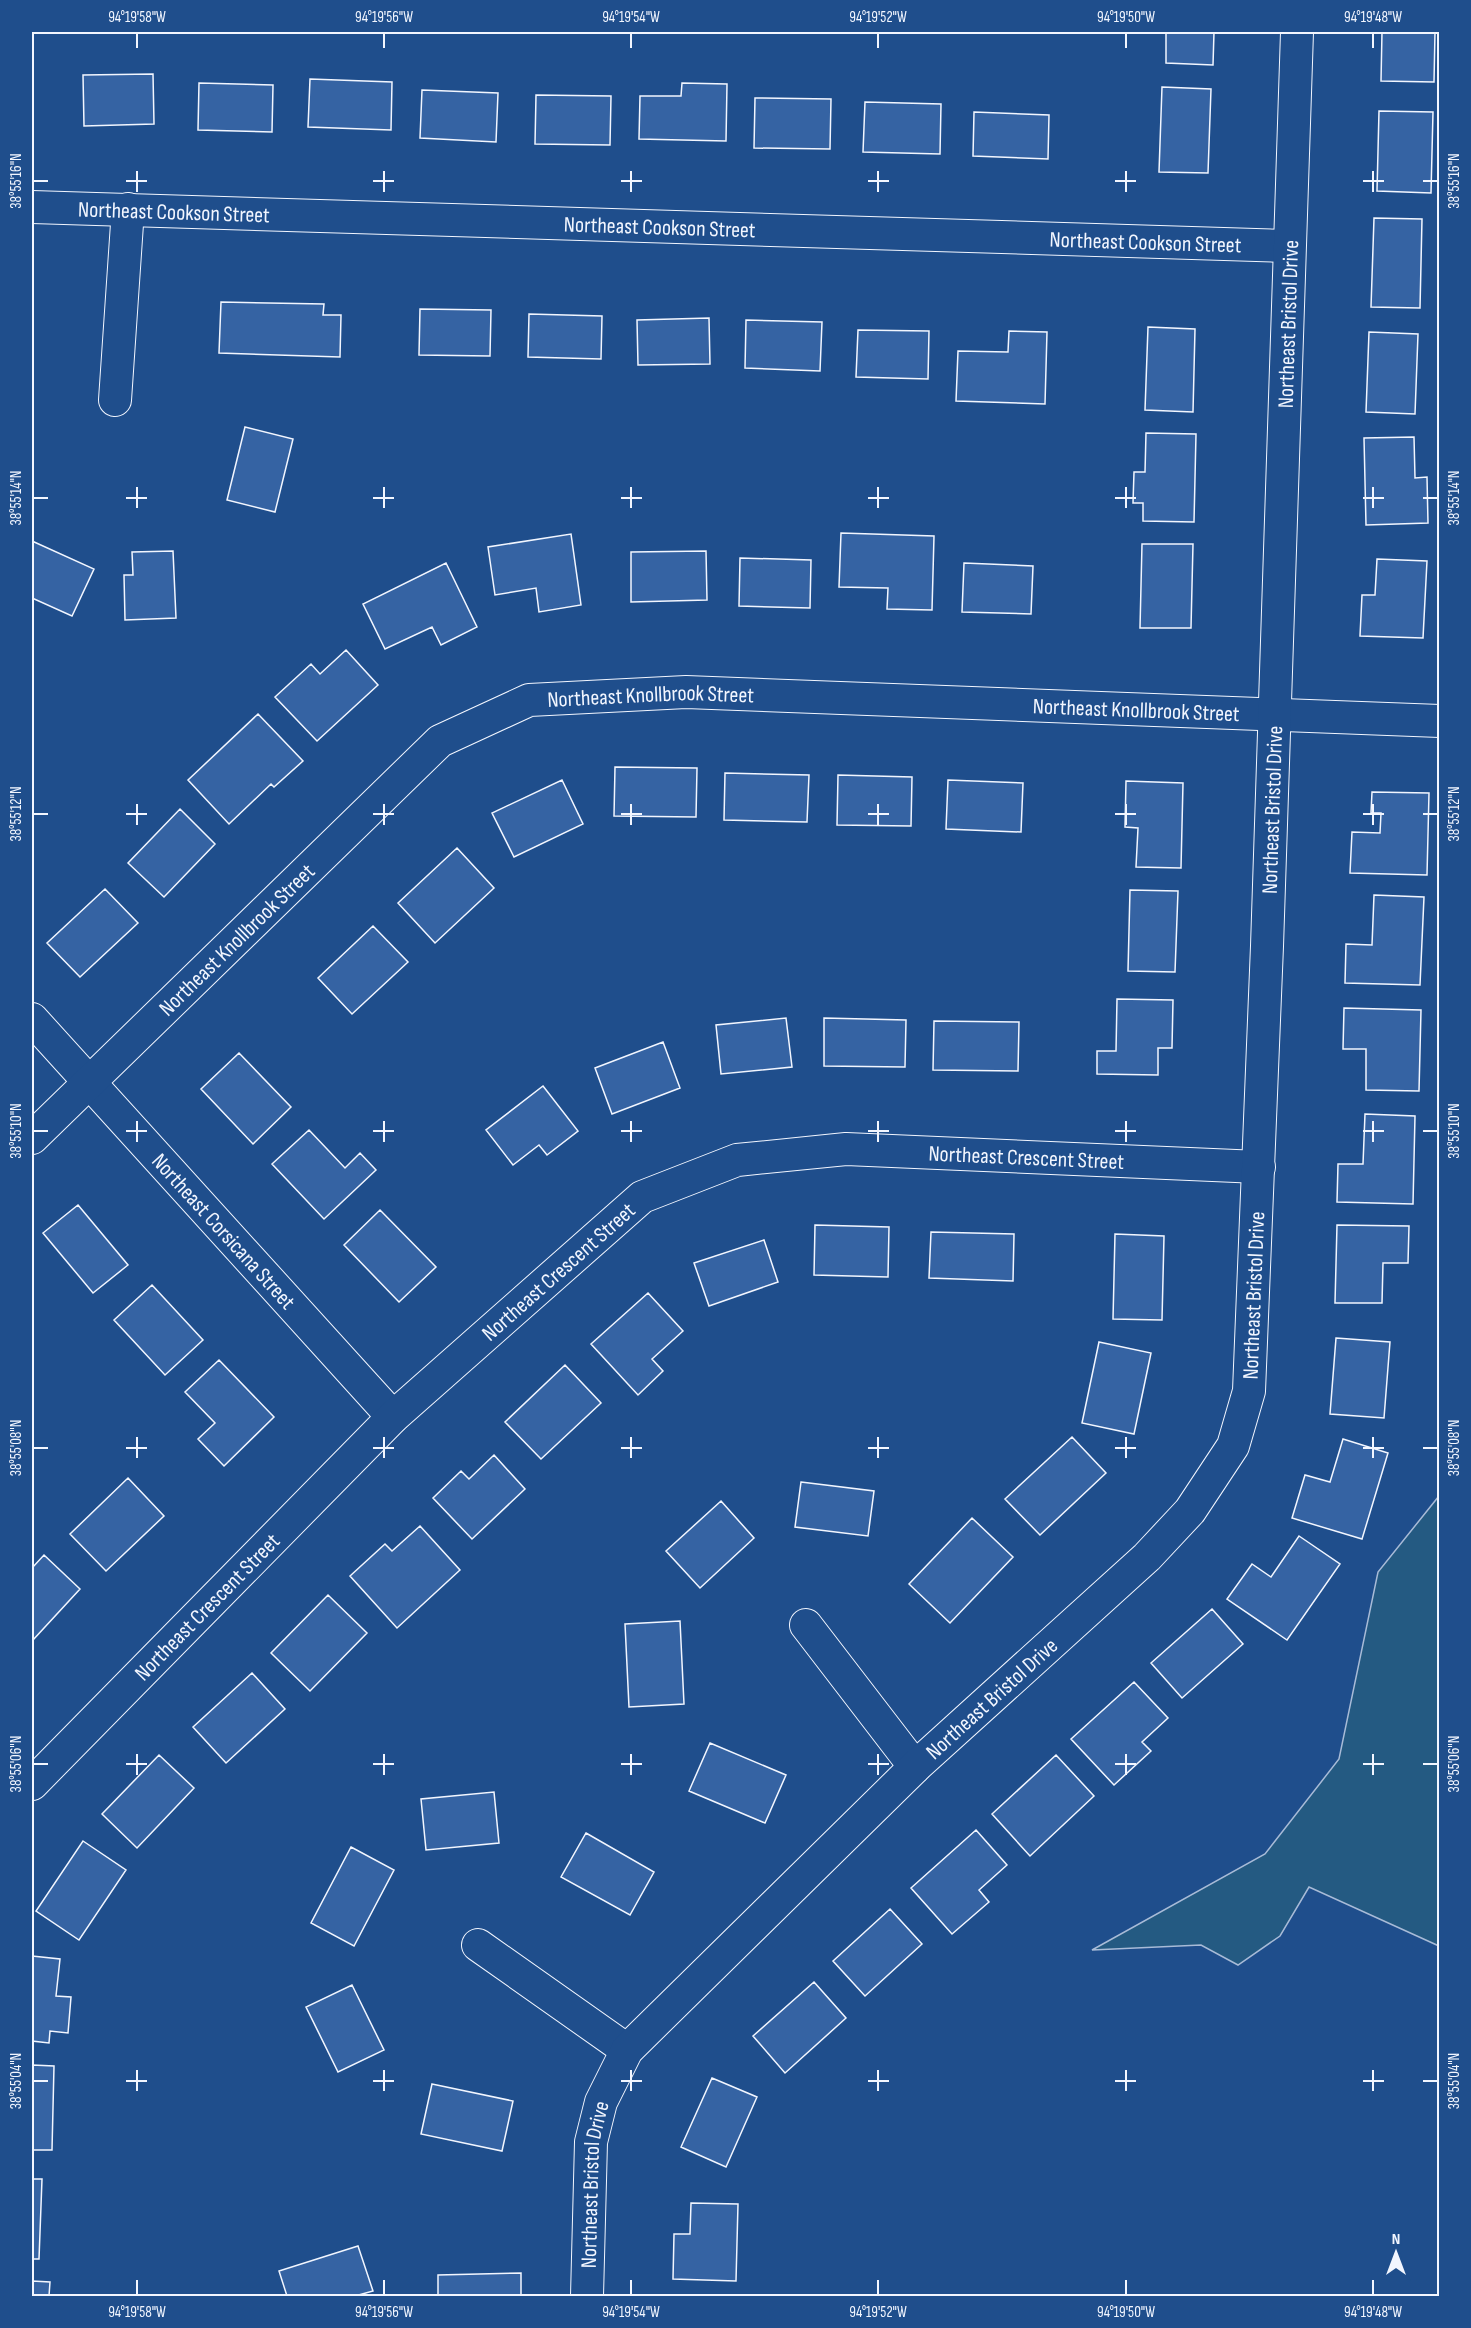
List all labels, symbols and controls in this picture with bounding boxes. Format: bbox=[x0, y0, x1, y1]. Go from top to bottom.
text: 94°19'58"W bbox=[108, 8, 166, 27]
text: 94°19'56"W bbox=[355, 8, 413, 27]
text: 94°19'54"W bbox=[602, 8, 660, 27]
text: 94°19'52"W bbox=[849, 8, 907, 27]
text: 94°19'50"W bbox=[1097, 8, 1155, 27]
text: 94°19'48"W bbox=[1344, 8, 1402, 27]
text: 38°55'16"N bbox=[7, 153, 26, 209]
text: 38°55'16"N bbox=[1445, 153, 1464, 209]
street label: Northeast Cookson Street bbox=[78, 196, 270, 229]
street label: Northeast Cookson Street bbox=[563, 212, 756, 244]
street label: Northeast Cookson Street bbox=[1049, 227, 1242, 260]
street label: Northeast Bristol Drive bbox=[1273, 239, 1305, 409]
text: 38°55'14"N bbox=[7, 470, 26, 526]
text: 38°55'14"N bbox=[1445, 470, 1464, 526]
street label: Northeast Knollbrook Street bbox=[547, 680, 755, 714]
street label: Northeast Knollbrook Street bbox=[1032, 693, 1240, 728]
street label: Northeast Bristol Drive bbox=[1257, 725, 1289, 894]
text: 38°55'12"N bbox=[7, 786, 26, 842]
text: 38°55'12"N bbox=[1445, 786, 1464, 842]
street label: Northeast Knollbrook Street bbox=[154, 858, 321, 1022]
text: 38°55'10"N bbox=[7, 1103, 26, 1159]
text: 38°55'10"N bbox=[1445, 1103, 1464, 1159]
street label: Northeast Crescent Street bbox=[928, 1141, 1125, 1176]
street label: Northeast Corsicana Street bbox=[145, 1148, 301, 1316]
street label: Northeast Crescent Street bbox=[477, 1197, 642, 1347]
street label: Northeast Bristol Drive bbox=[1237, 1211, 1271, 1380]
text: 38°55'08"N bbox=[7, 1420, 26, 1476]
text: 38°55'08"N bbox=[1445, 1420, 1464, 1476]
street label: Northeast Crescent Street bbox=[129, 1528, 286, 1687]
street label: Northeast Bristol Drive bbox=[921, 1633, 1064, 1766]
text: 38°55'06"N bbox=[7, 1736, 26, 1792]
text: 38°55'06"N bbox=[1445, 1736, 1464, 1792]
text: 38°55'04"N bbox=[7, 2053, 26, 2109]
text: 38°55'04"N bbox=[1445, 2053, 1464, 2109]
street label: Northeast Bristol Drive bbox=[576, 2098, 616, 2269]
north arrow bbox=[1366, 2223, 1426, 2283]
text: N bbox=[1392, 2230, 1400, 2249]
text: 94°19'58"W bbox=[108, 2303, 166, 2322]
text: 94°19'56"W bbox=[355, 2303, 413, 2322]
text: 94°19'54"W bbox=[602, 2303, 660, 2322]
text: 94°19'52"W bbox=[849, 2303, 907, 2322]
text: 94°19'50"W bbox=[1097, 2303, 1155, 2322]
text: 94°19'48"W bbox=[1344, 2303, 1402, 2322]

